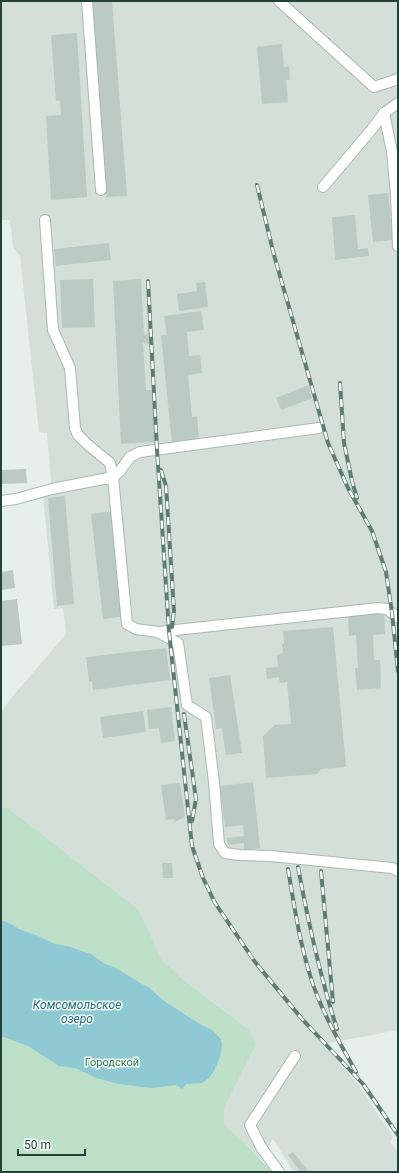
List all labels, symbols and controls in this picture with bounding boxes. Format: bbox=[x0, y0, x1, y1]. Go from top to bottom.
water label: Комсомольское озеро bbox=[33, 998, 121, 1026]
park label: Городской bbox=[85, 1056, 139, 1069]
scale bar bbox=[18, 1131, 85, 1157]
text: 50 m bbox=[24, 1138, 51, 1152]

